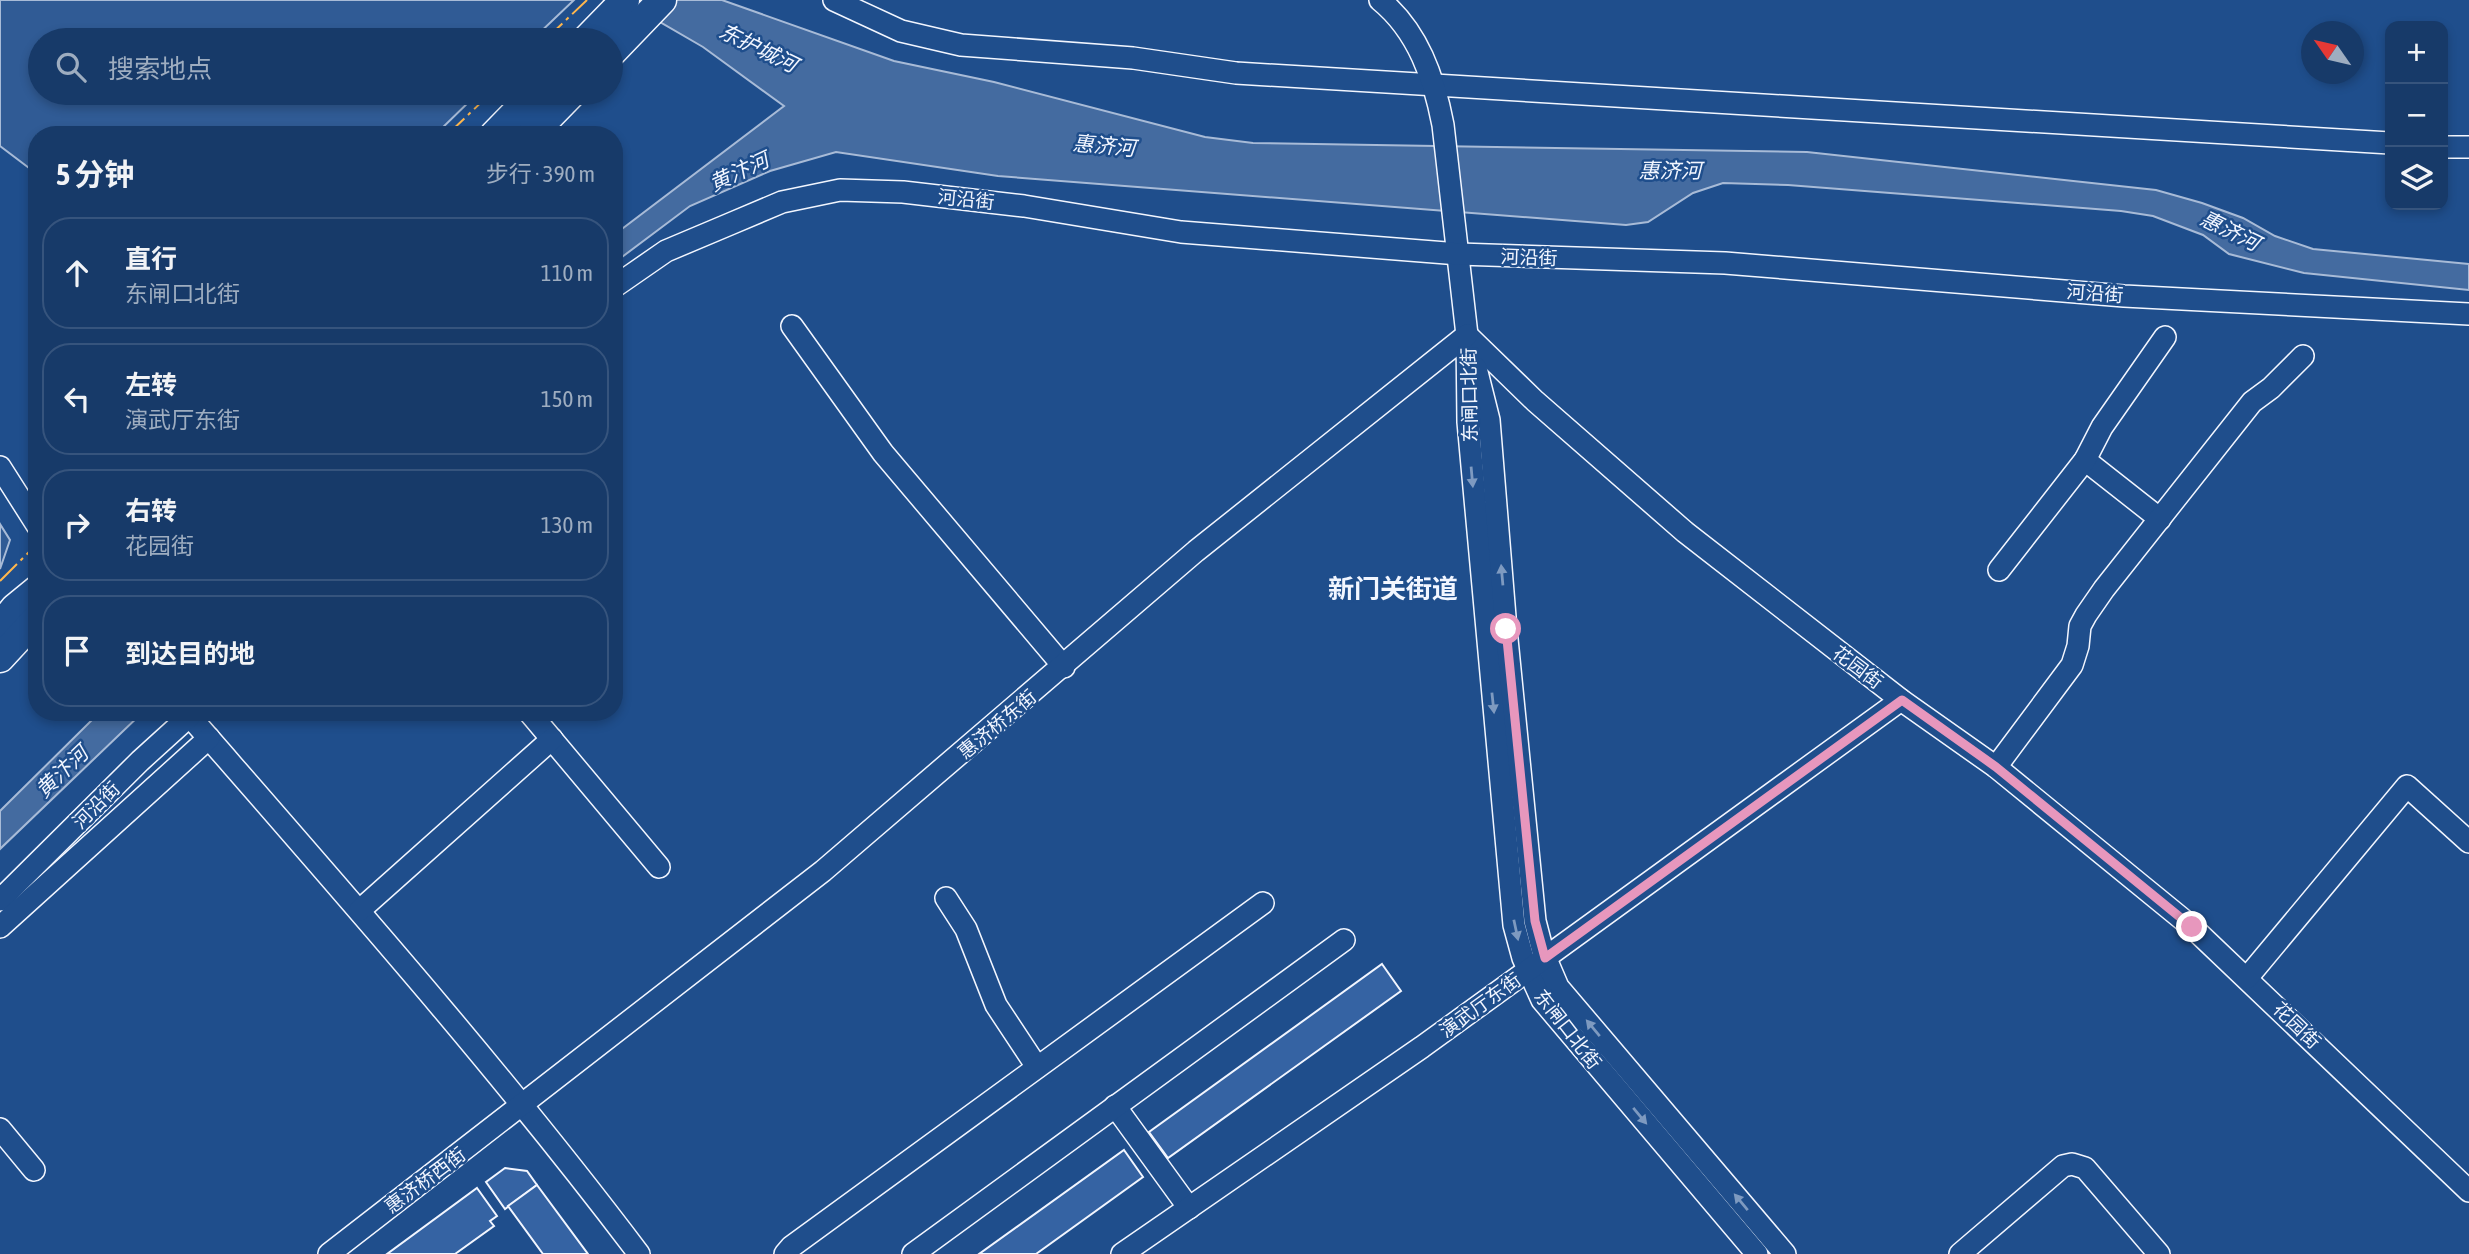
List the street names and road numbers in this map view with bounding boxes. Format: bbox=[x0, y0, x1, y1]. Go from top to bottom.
street label: 河沿街 bbox=[936, 185, 996, 213]
street label: 河沿街 bbox=[1500, 245, 1558, 269]
street label: 河沿街 bbox=[2066, 280, 2124, 306]
street label: 东闸口北街 bbox=[1457, 347, 1481, 443]
street label: 花园街 bbox=[1829, 641, 1887, 693]
street label: 惠济桥东街 bbox=[954, 685, 1040, 763]
street label: 河沿街 bbox=[68, 777, 124, 833]
street label: 演武厅东街 bbox=[1435, 968, 1525, 1042]
street label: 东闸口北街 bbox=[1530, 985, 1606, 1073]
street label: 花园街 bbox=[2269, 997, 2325, 1053]
street label: 惠济桥西街 bbox=[380, 1143, 470, 1217]

